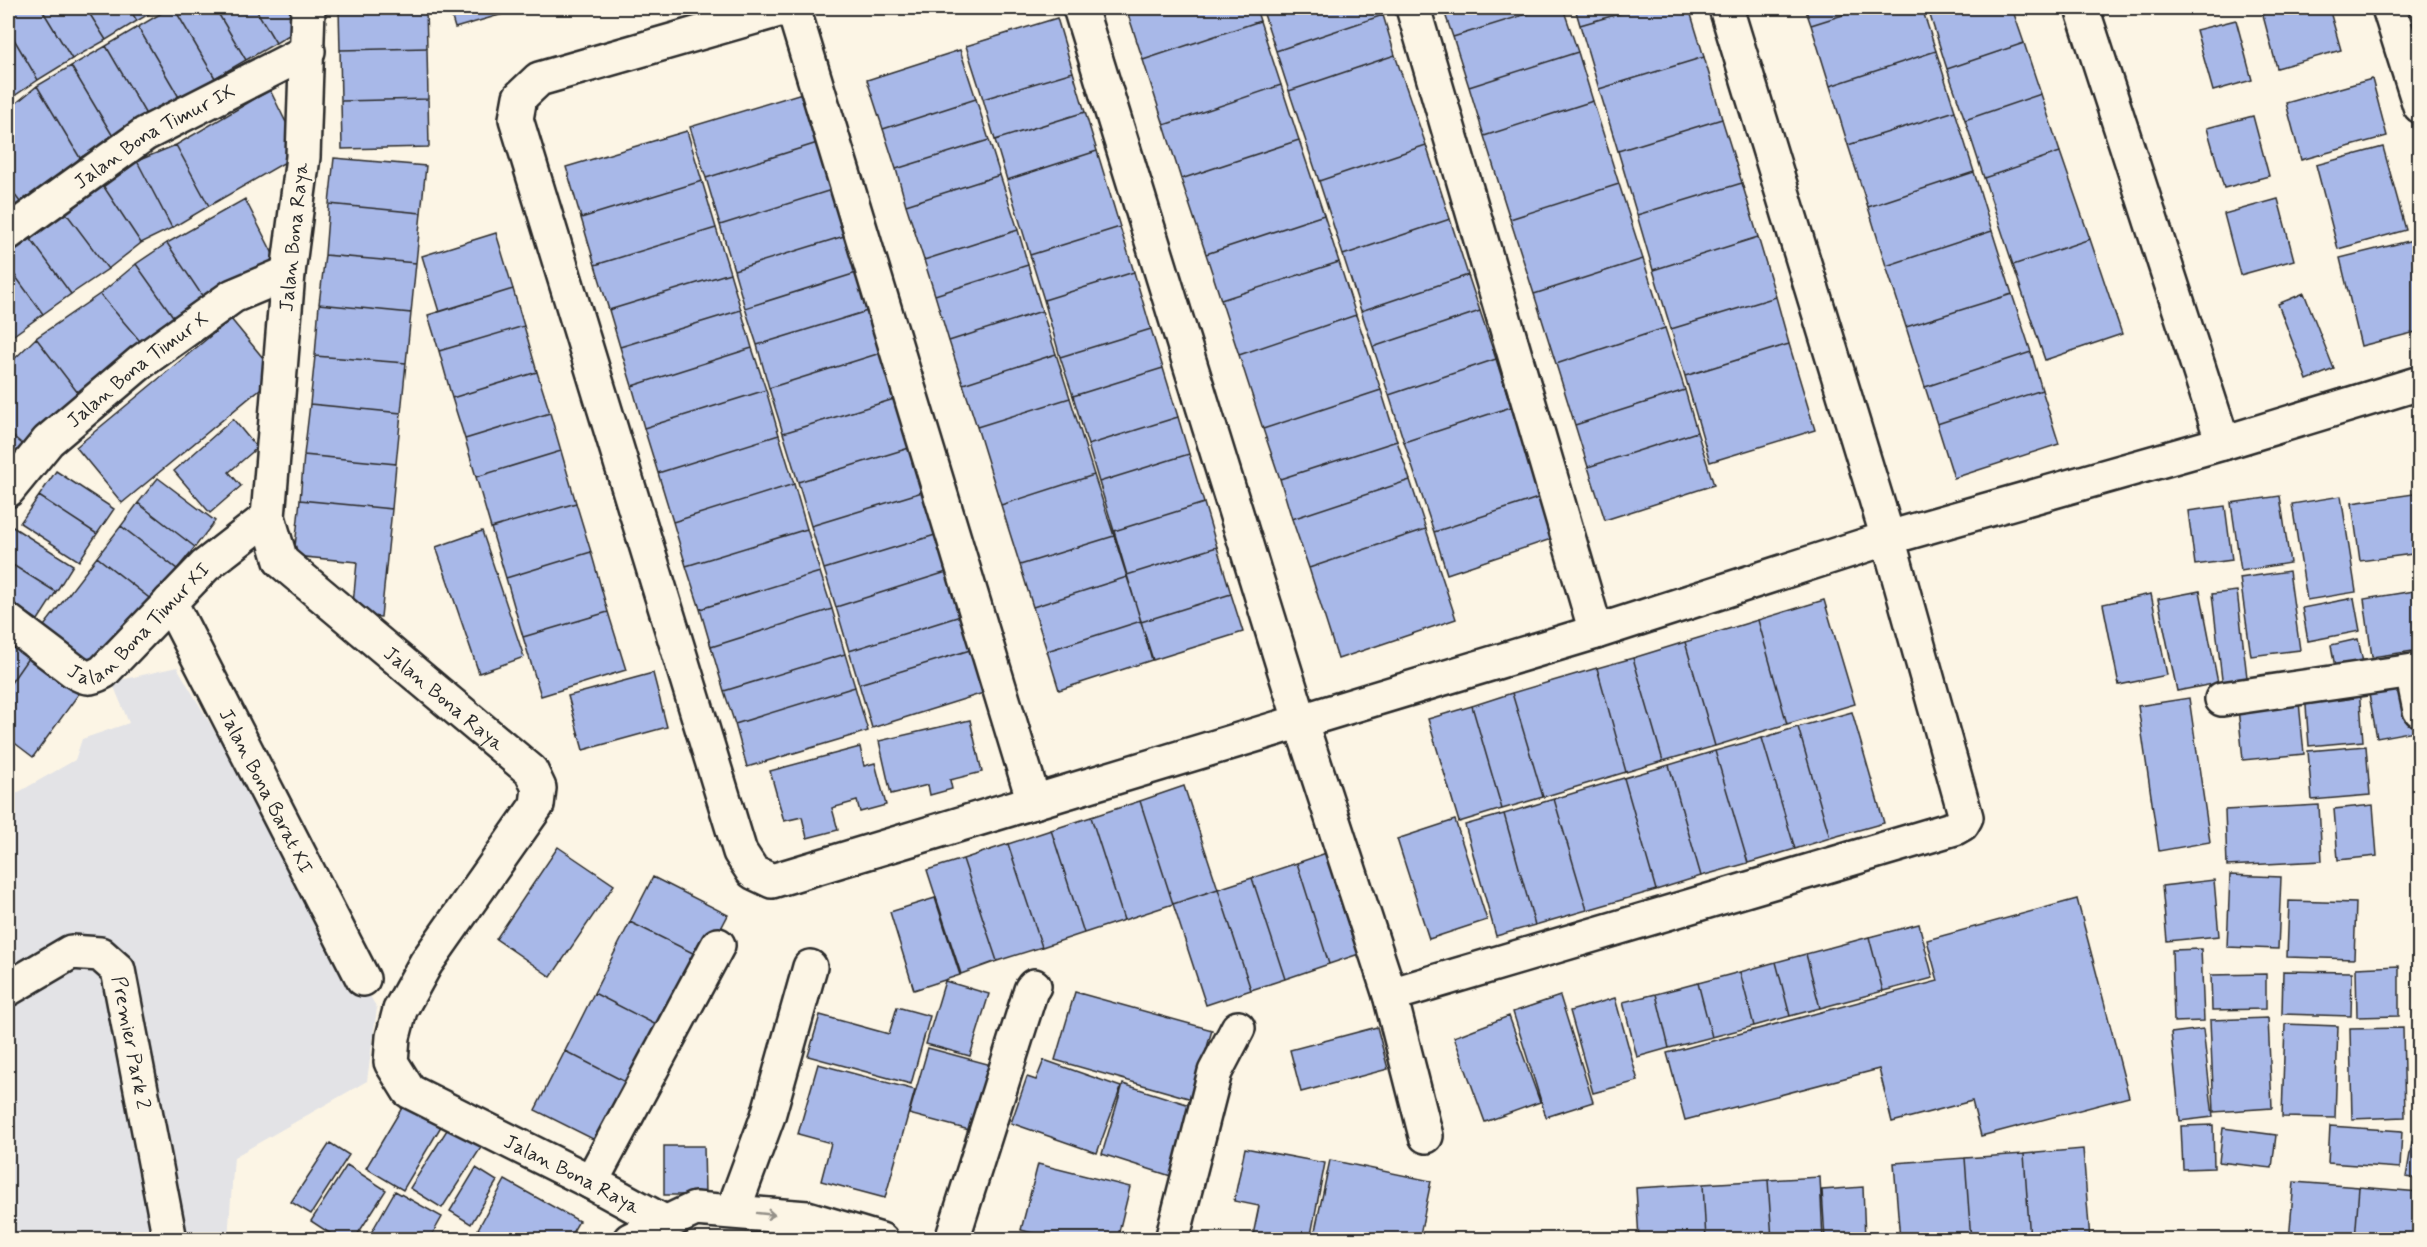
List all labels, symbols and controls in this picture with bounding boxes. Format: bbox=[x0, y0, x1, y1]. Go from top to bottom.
street label: Jalan Bona Timur IX bbox=[69, 78, 240, 196]
street label: Jalan Bona Raya bbox=[273, 160, 316, 313]
street label: Jalan Bona Timur X bbox=[61, 306, 215, 434]
street label: Jalan Bona Timur XI bbox=[62, 557, 216, 692]
street label: Jalan Bona Raya bbox=[377, 641, 510, 759]
street label: Jalan Bona Barat XI bbox=[212, 704, 319, 879]
street label: Premier Park 2 bbox=[104, 974, 157, 1112]
street label: Jalan Bona Raya bbox=[499, 1129, 645, 1222]
one-way arrow bbox=[755, 1209, 775, 1220]

